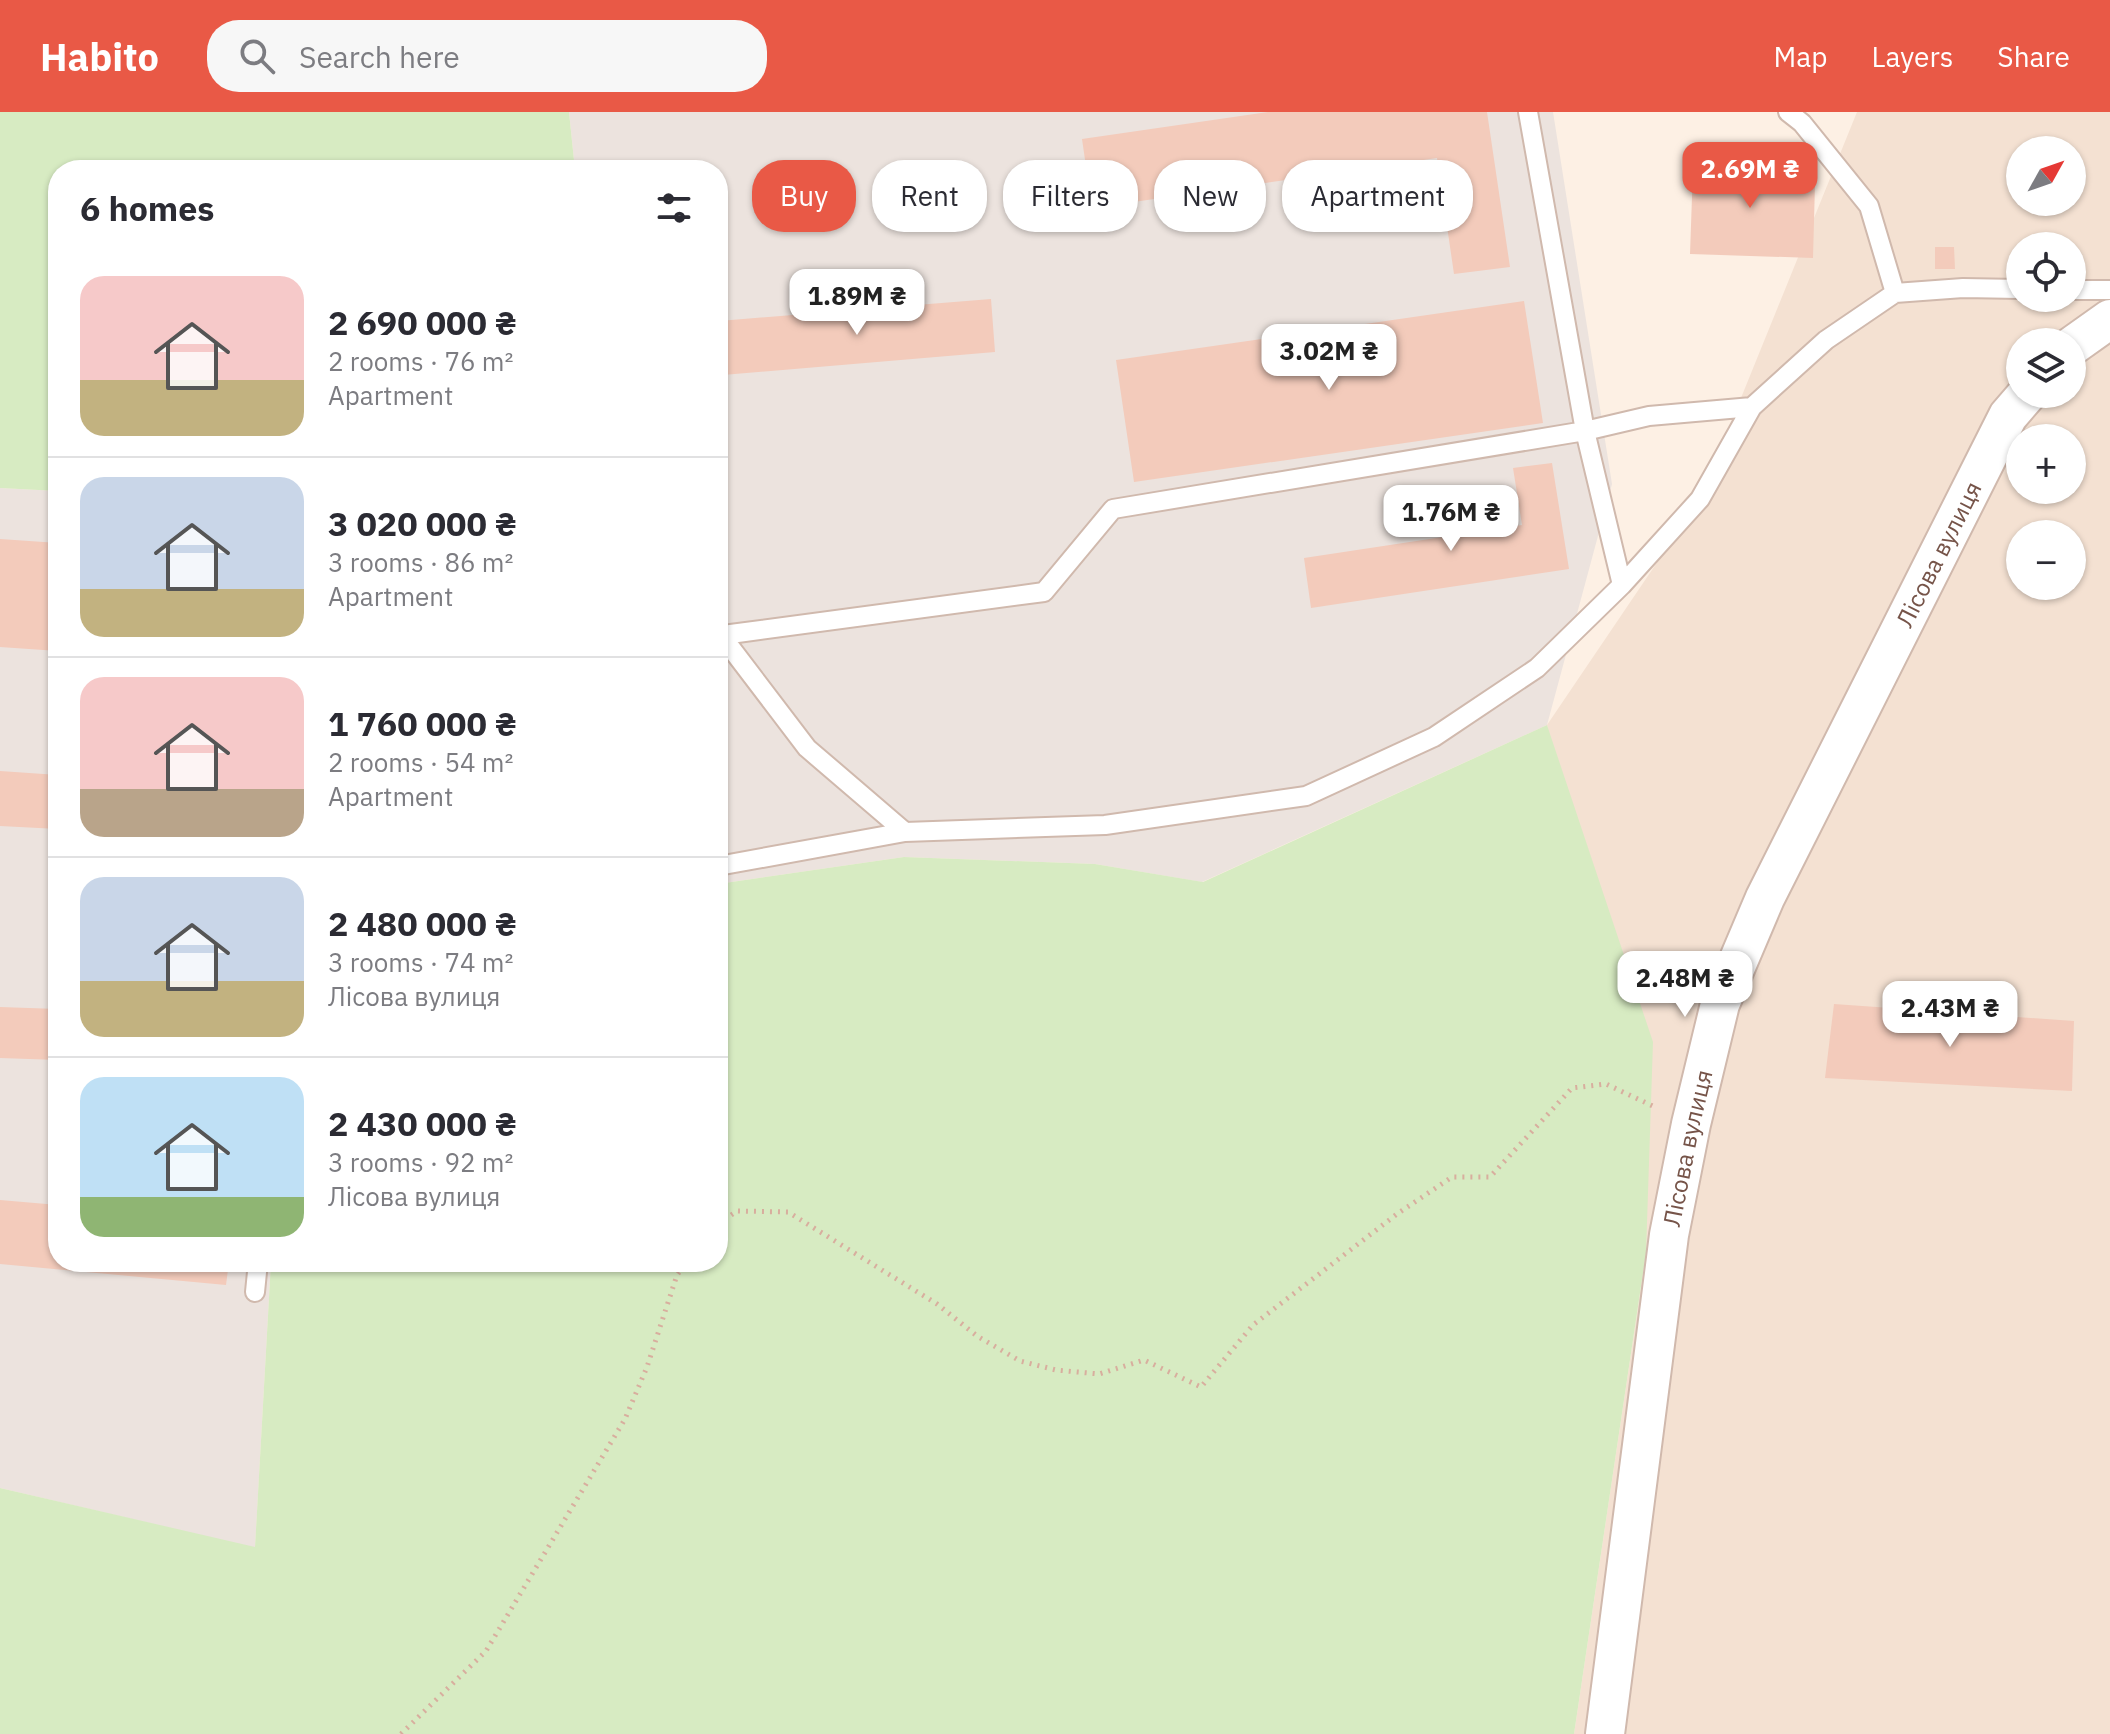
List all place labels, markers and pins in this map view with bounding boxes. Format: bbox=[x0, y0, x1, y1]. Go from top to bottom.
pin: 2.69M ₴ bbox=[1676, 142, 1824, 210]
pin: 1.89M ₴ bbox=[783, 269, 931, 337]
pin: 3.02M ₴ bbox=[1255, 324, 1403, 392]
pin: 1.76M ₴ bbox=[1377, 485, 1525, 553]
pin: 2.48M ₴ bbox=[1611, 951, 1759, 1019]
pin: 2.43M ₴ bbox=[1876, 981, 2024, 1049]

